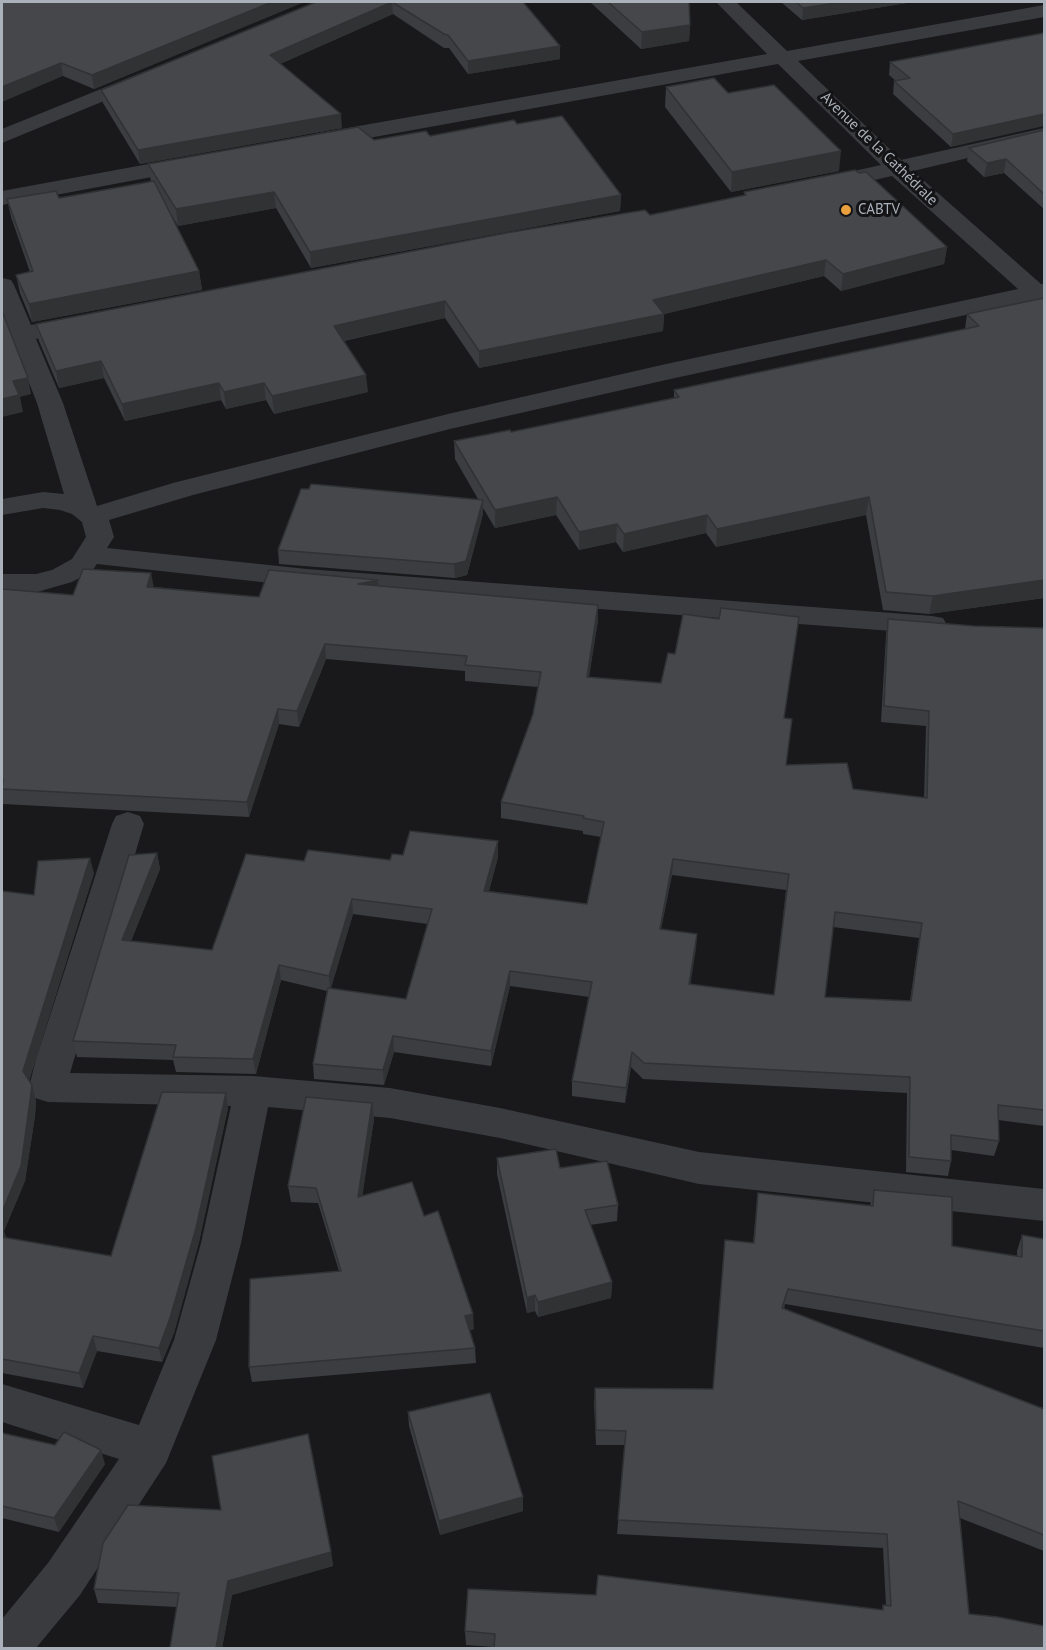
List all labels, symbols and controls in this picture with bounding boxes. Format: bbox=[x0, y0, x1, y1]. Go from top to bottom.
street label: Avenue de la Cathédrale bbox=[817, 88, 941, 210]
place label: CABTV bbox=[858, 201, 900, 219]
marker: CABTV bbox=[839, 203, 853, 217]

